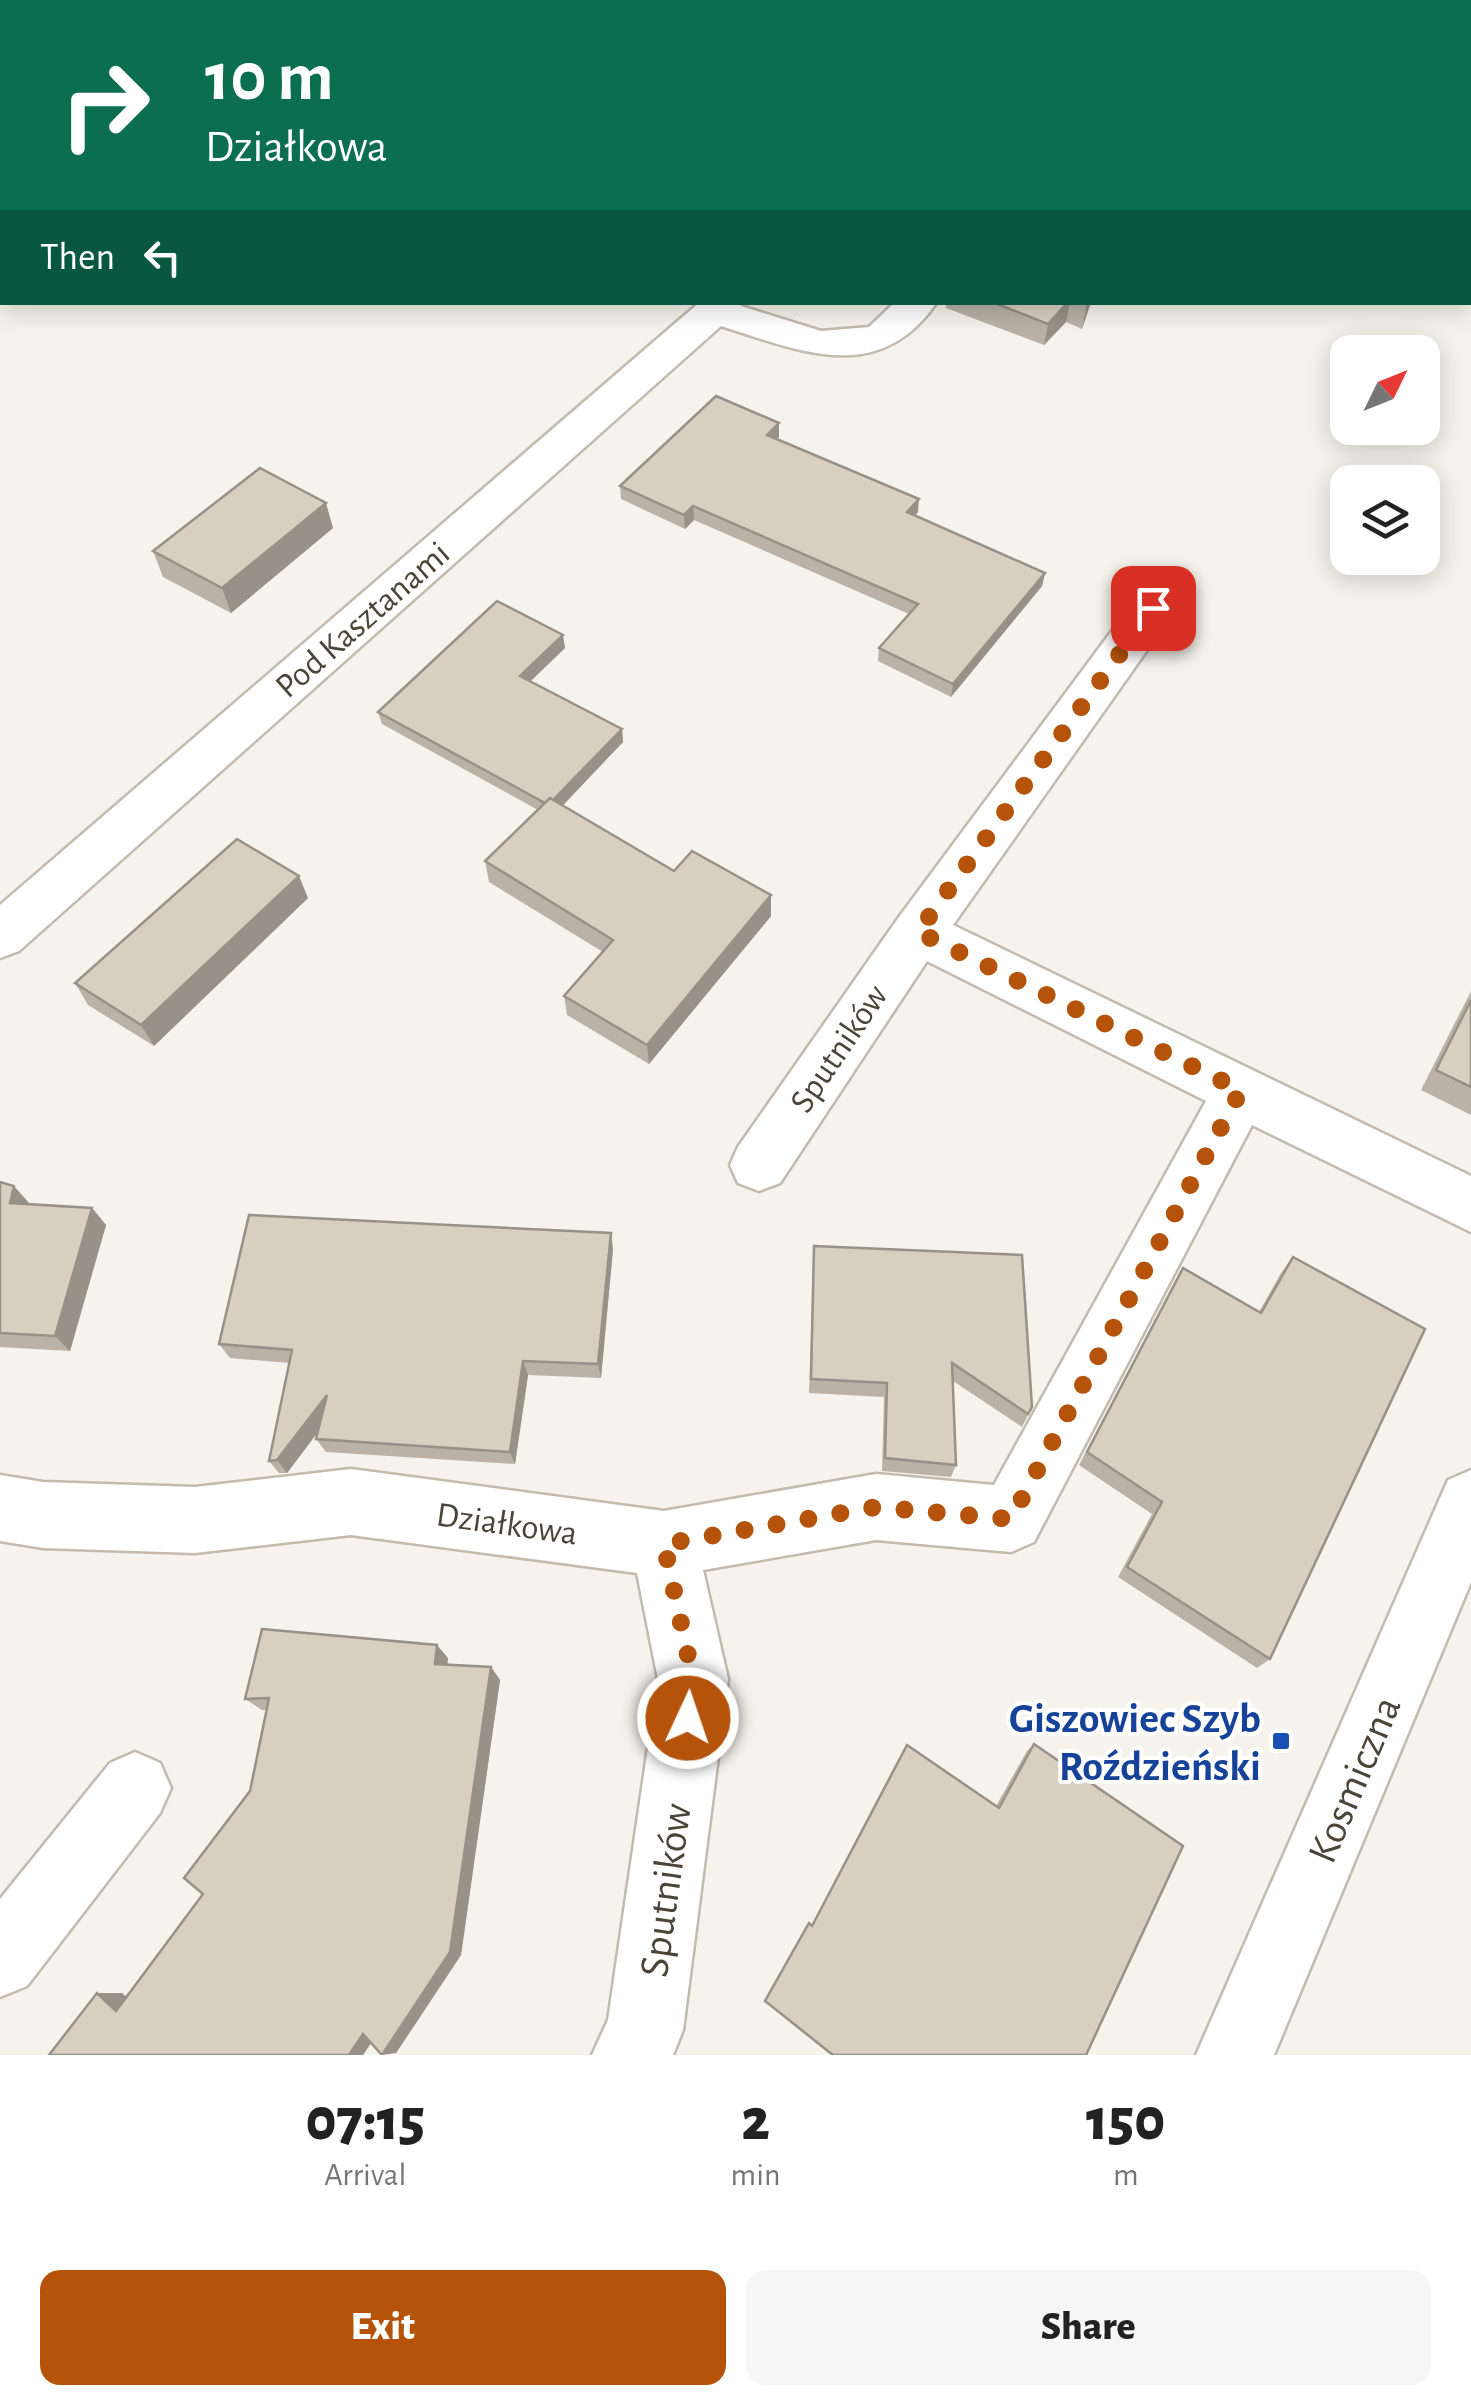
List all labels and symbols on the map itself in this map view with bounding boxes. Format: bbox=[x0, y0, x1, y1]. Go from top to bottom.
north arrow bbox=[1330, 335, 1440, 445]
street label: Pod Kasztanami bbox=[269, 536, 457, 705]
pin bbox=[1111, 566, 1196, 651]
street label: Sputników bbox=[784, 978, 895, 1119]
street label: Działkowa bbox=[434, 1497, 580, 1552]
position arrow bbox=[636, 1666, 740, 1770]
street label: Kosmiczna bbox=[1301, 1690, 1409, 1869]
place label: Giszowiec Szyb Roździeński bbox=[1009, 1698, 1261, 1788]
marker: Giszowiec Szyb Roździeński bbox=[1270, 1730, 1292, 1752]
street label: Sputników bbox=[633, 1801, 699, 1980]

